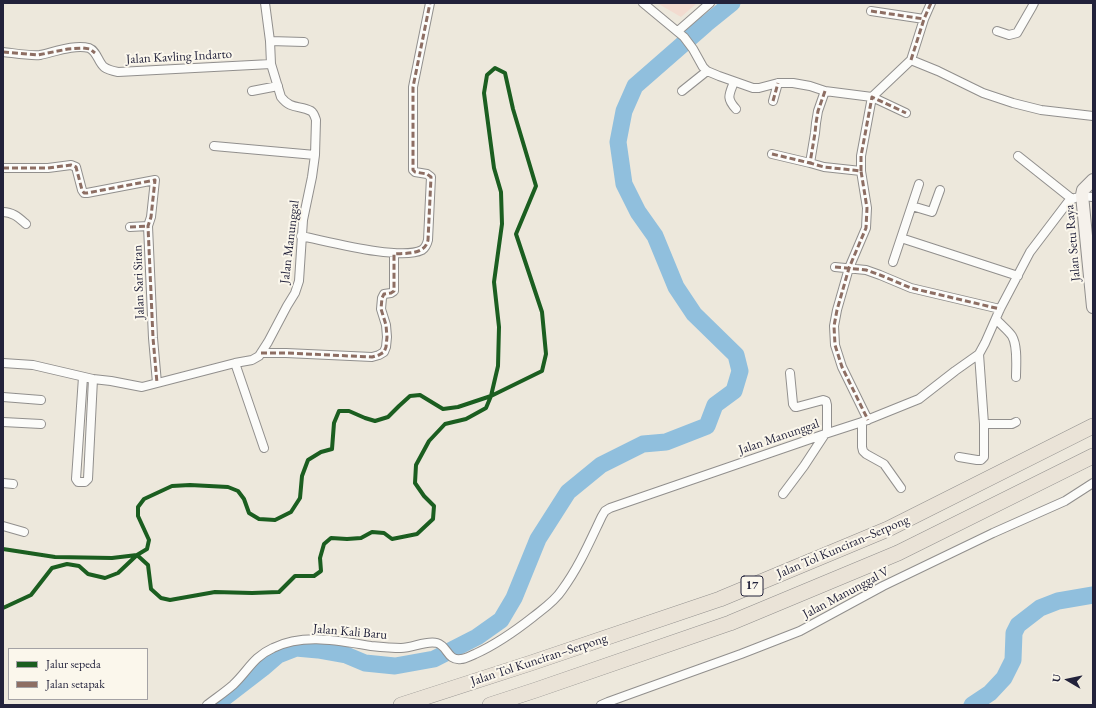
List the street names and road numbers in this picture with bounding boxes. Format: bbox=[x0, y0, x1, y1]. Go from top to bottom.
street label: Jalan Kavling Indarto bbox=[126, 46, 232, 68]
street label: Jalan Manunggal bbox=[277, 199, 303, 285]
street label: Jalan Setu Raya bbox=[1062, 204, 1084, 282]
street label: Jalan Sari Siran bbox=[130, 245, 148, 319]
street label: Jalan Manunggal bbox=[737, 416, 821, 458]
street label: Jalan Tol Kunciran–Serpong bbox=[774, 512, 912, 582]
street label: Jalan Manunggal V bbox=[800, 564, 892, 622]
road number: 17 bbox=[741, 576, 763, 596]
street label: Jalan Kali Baru bbox=[312, 621, 388, 643]
street label: Jalan Tol Kunciran–Serpong bbox=[469, 631, 609, 689]

